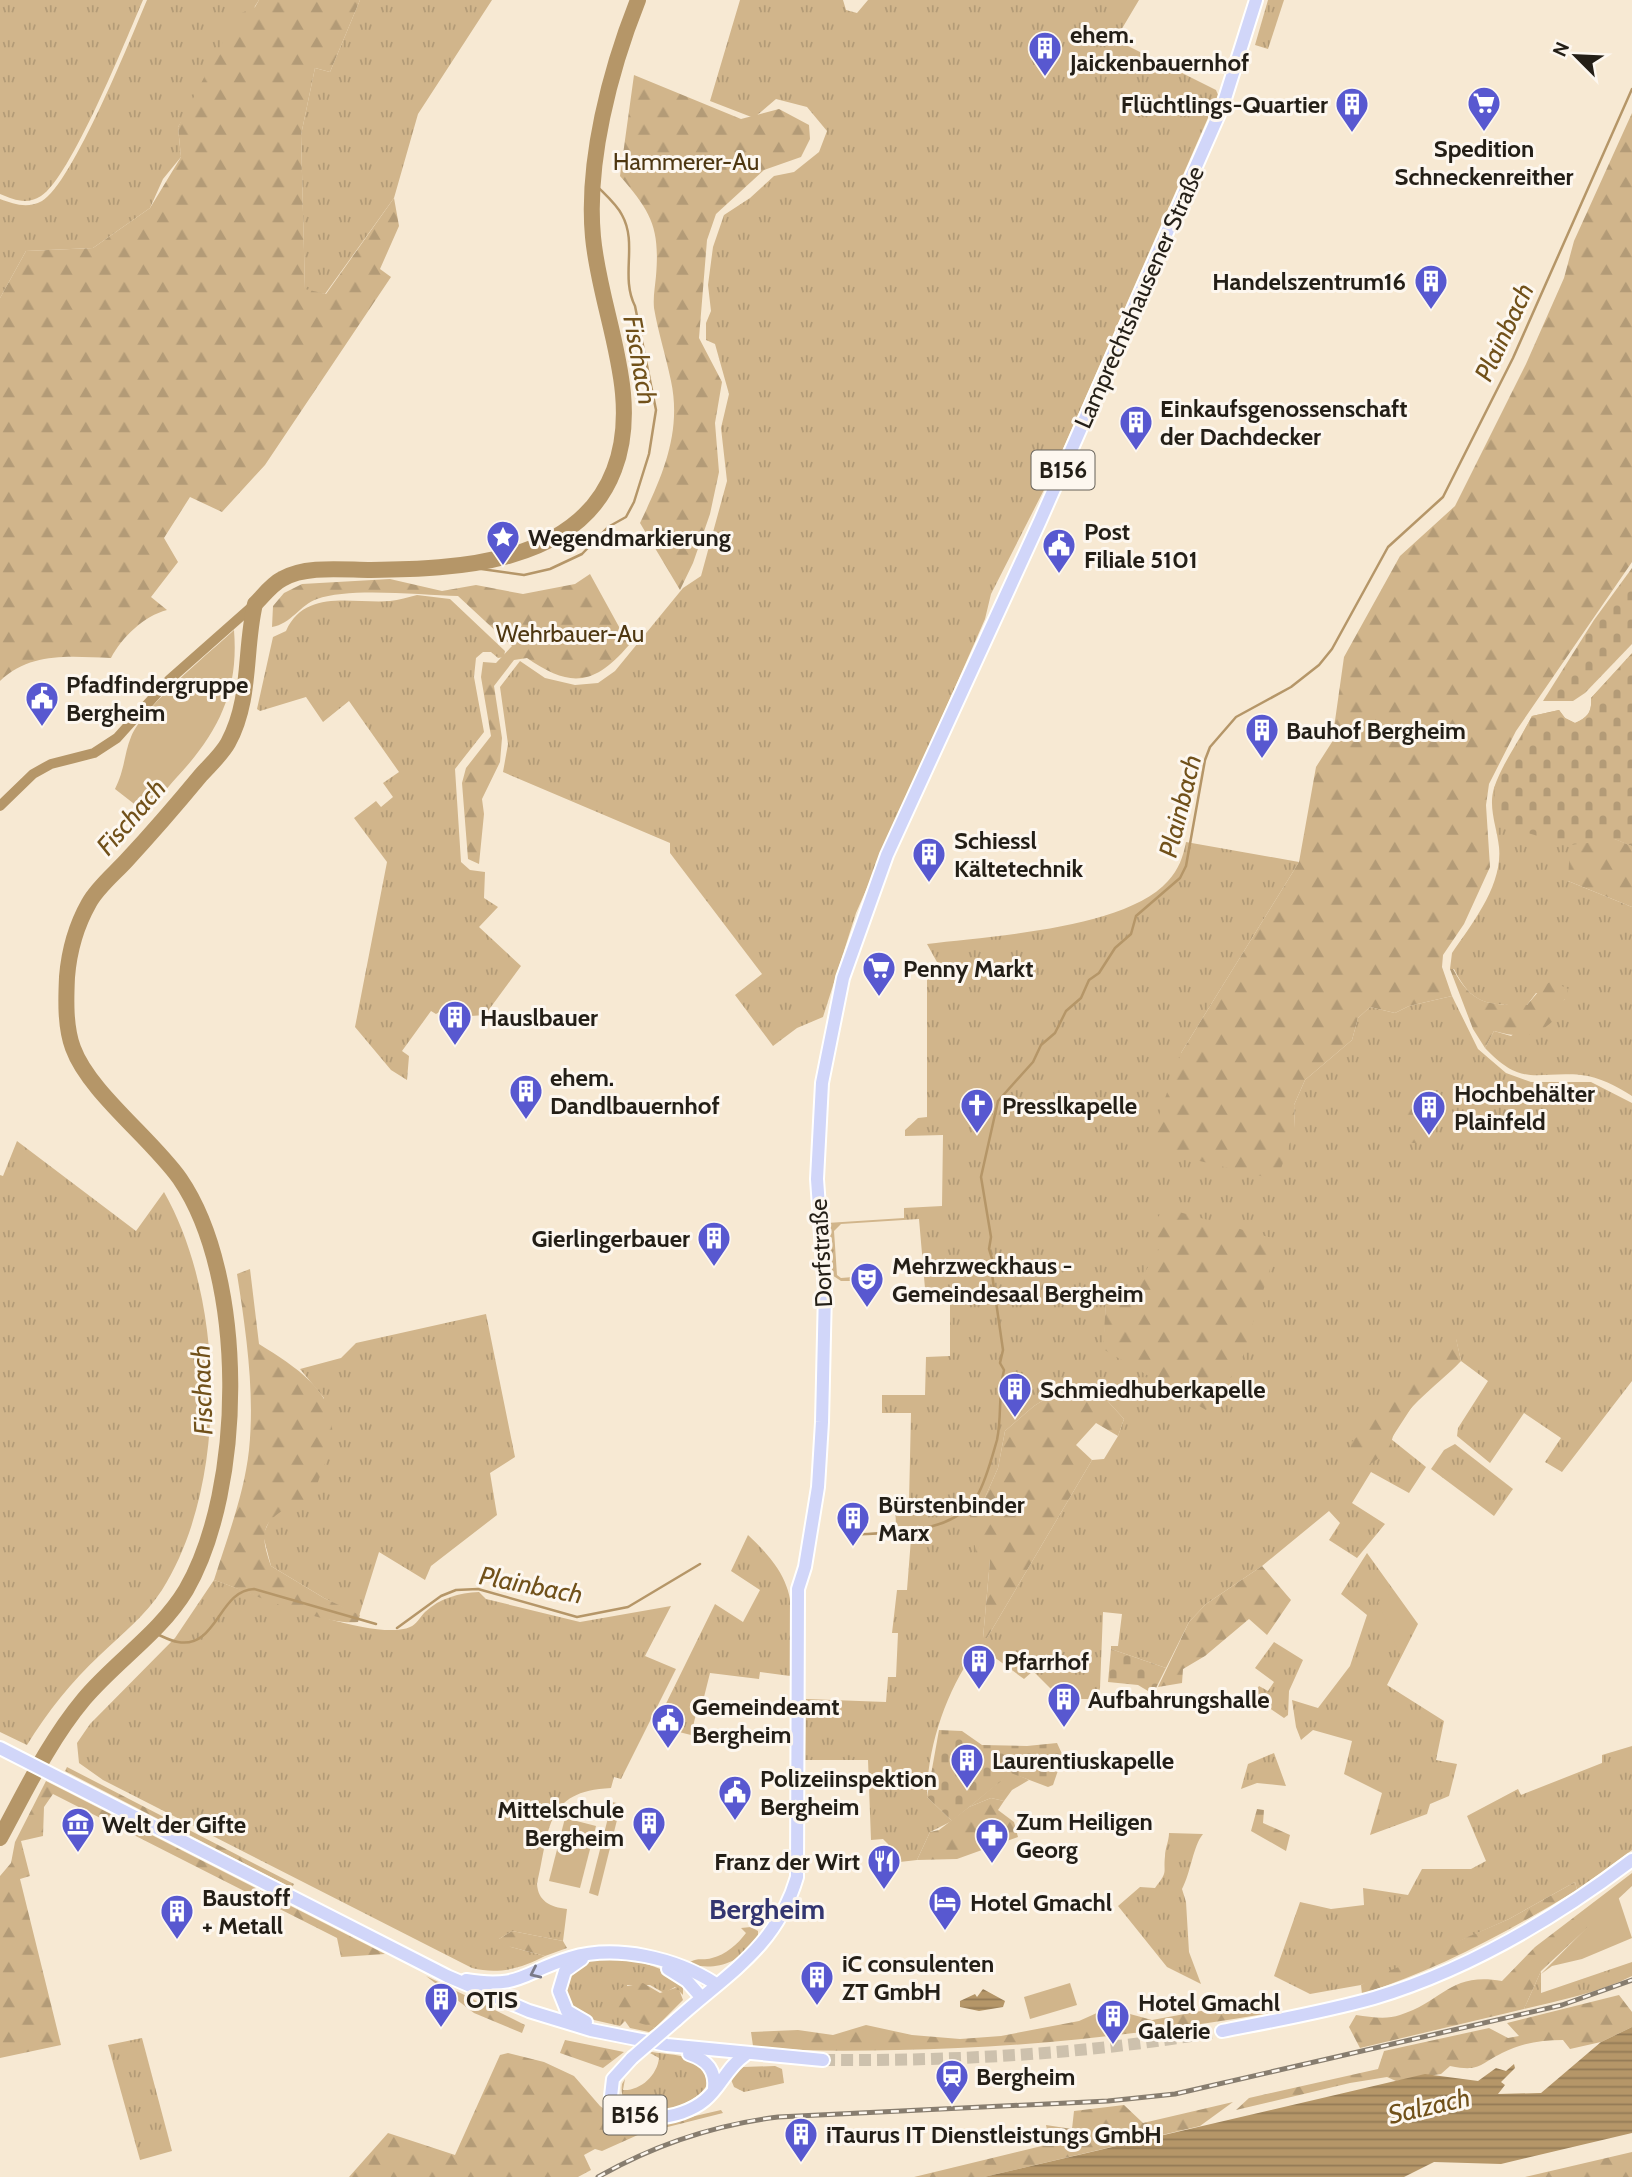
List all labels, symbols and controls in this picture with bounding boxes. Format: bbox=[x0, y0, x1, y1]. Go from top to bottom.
place label: ehem. Jaickenbauernhof bbox=[1069, 20, 1249, 77]
north arrow bbox=[1541, 21, 1611, 91]
building icon: ehem. Jaickenbauernhof bbox=[1026, 29, 1064, 78]
text: N bbox=[1548, 38, 1574, 60]
supermarket icon: Spedition Schneckenreither bbox=[1465, 84, 1503, 133]
building icon: Flüchtlings-Quartier bbox=[1333, 85, 1371, 134]
place label: Flüchtlings-Quartier bbox=[1121, 90, 1328, 119]
place label: Spedition Schneckenreither bbox=[1395, 134, 1574, 191]
park label: Hammerer-Au bbox=[613, 147, 759, 176]
street label: Lamprechtshausener Straße bbox=[1068, 161, 1210, 433]
building icon: Handelszentrum16 bbox=[1412, 262, 1450, 311]
place label: Handelszentrum16 bbox=[1212, 267, 1406, 296]
water label: Plainbach bbox=[1467, 278, 1541, 386]
water label: Fischach bbox=[616, 313, 664, 407]
place label: Einkaufsgenossenschaft der Dachdecker bbox=[1160, 394, 1408, 451]
building icon: Einkaufsgenossenschaft der Dachdecker bbox=[1117, 403, 1155, 452]
road number: B156 bbox=[1032, 450, 1094, 490]
place label: Post Filiale 5101 bbox=[1084, 517, 1198, 574]
place icon: Wegendmarkierung bbox=[484, 518, 522, 567]
place label: Wegendmarkierung bbox=[528, 523, 731, 552]
public building icon: Post Filiale 5101 bbox=[1040, 526, 1078, 575]
park label: Wehrbauer-Au bbox=[496, 619, 644, 648]
place label: Pfadfindergruppe Bergheim bbox=[66, 670, 248, 727]
public building icon: Pfadfindergruppe Bergheim bbox=[23, 679, 61, 728]
building icon: Bauhof Bergheim bbox=[1243, 711, 1281, 760]
place label: Bauhof Bergheim bbox=[1286, 716, 1466, 745]
water label: Plainbach bbox=[1152, 751, 1208, 861]
water label: Fischach bbox=[89, 772, 173, 862]
place label: Schiessl Kältetechnik bbox=[954, 826, 1083, 883]
building icon: Schiessl Kältetechnik bbox=[910, 835, 948, 884]
supermarket icon: Penny Markt bbox=[860, 949, 898, 998]
place label: Penny Markt bbox=[903, 954, 1033, 983]
building icon: Hauslbauer bbox=[436, 998, 474, 1047]
place label: Hauslbauer bbox=[480, 1003, 598, 1032]
place label: ehem. Dandlbauernhof bbox=[550, 1063, 720, 1120]
building icon: ehem. Dandlbauernhof bbox=[507, 1072, 545, 1121]
place label: Hochbehälter Plainfeld bbox=[1454, 1079, 1595, 1136]
church icon: Presslkapelle bbox=[958, 1086, 996, 1135]
building icon: Hochbehälter Plainfeld bbox=[1410, 1088, 1448, 1137]
place label: Presslkapelle bbox=[1002, 1091, 1137, 1120]
street label: Dorfstraße bbox=[804, 1198, 838, 1308]
building icon: Gierlingerbauer bbox=[695, 1219, 733, 1268]
place label: Gierlingerbauer bbox=[532, 1224, 690, 1253]
place label: Mehrzweckhaus - Gemeindesaal Bergheim bbox=[892, 1251, 1144, 1308]
theatre icon: Mehrzweckhaus - Gemeindesaal Bergheim bbox=[848, 1260, 886, 1309]
water label: Fischach bbox=[184, 1344, 220, 1436]
building icon: Schmiedhuberkapelle bbox=[996, 1370, 1034, 1419]
place label: Schmiedhuberkapelle bbox=[1040, 1375, 1266, 1404]
place label: Bürstenbinder Marx bbox=[878, 1490, 1025, 1547]
building icon: Bürstenbinder Marx bbox=[834, 1499, 872, 1548]
water label: Plainbach bbox=[477, 1559, 585, 1611]
building icon: Pfarrhof bbox=[960, 1642, 998, 1691]
place label: Pfarrhof bbox=[1004, 1647, 1089, 1676]
building icon: Aufbahrungshalle bbox=[1045, 1680, 1083, 1729]
place label: Aufbahrungshalle bbox=[1088, 1685, 1270, 1714]
place label: Gemeindeamt Bergheim bbox=[692, 1692, 839, 1749]
public building icon: Gemeindeamt Bergheim bbox=[649, 1701, 687, 1750]
building icon: Laurentiuskapelle bbox=[948, 1741, 986, 1790]
place label: Laurentiuskapelle bbox=[992, 1746, 1174, 1775]
place label: Polizeiinspektion Bergheim bbox=[760, 1764, 937, 1821]
public building icon: Polizeiinspektion Bergheim bbox=[716, 1773, 754, 1822]
place label: Mittelschule Bergheim bbox=[497, 1795, 624, 1852]
building icon: Mittelschule Bergheim bbox=[630, 1804, 668, 1853]
museum icon: Welt der Gifte bbox=[59, 1805, 97, 1854]
place label: Zum Heiligen Georg bbox=[1016, 1807, 1153, 1864]
place label: Welt der Gifte bbox=[102, 1810, 246, 1839]
pharmacy icon: Zum Heiligen Georg bbox=[973, 1816, 1011, 1865]
restaurant icon: Franz der Wirt bbox=[865, 1842, 903, 1891]
place label: Franz der Wirt bbox=[714, 1847, 860, 1876]
place label: Baustoff + Metall bbox=[202, 1883, 290, 1940]
hotel icon: Hotel Gmachl bbox=[926, 1883, 964, 1932]
place label: Hotel Gmachl bbox=[970, 1888, 1112, 1917]
building icon: Baustoff + Metall bbox=[158, 1892, 196, 1941]
district label: Bergheim bbox=[709, 1892, 825, 1926]
place label: iC consulenten ZT GmbH bbox=[842, 1949, 994, 2006]
building icon: iC consulenten ZT GmbH bbox=[798, 1958, 836, 2007]
one-way arrow bbox=[530, 1964, 543, 1978]
building icon: OTIS bbox=[422, 1980, 460, 2029]
place label: OTIS bbox=[466, 1985, 518, 2014]
place label: Hotel Gmachl Galerie bbox=[1138, 1988, 1280, 2045]
building icon: Hotel Gmachl Galerie bbox=[1094, 1997, 1132, 2046]
station icon: Bergheim bbox=[933, 2057, 971, 2106]
place label: Bergheim bbox=[976, 2062, 1075, 2091]
water label: Salzach bbox=[1385, 2081, 1473, 2131]
road number: B156 bbox=[604, 2096, 666, 2134]
building icon: iTaurus IT Dienstleistungs GmbH bbox=[782, 2115, 820, 2164]
place label: iTaurus IT Dienstleistungs GmbH bbox=[826, 2120, 1162, 2149]

